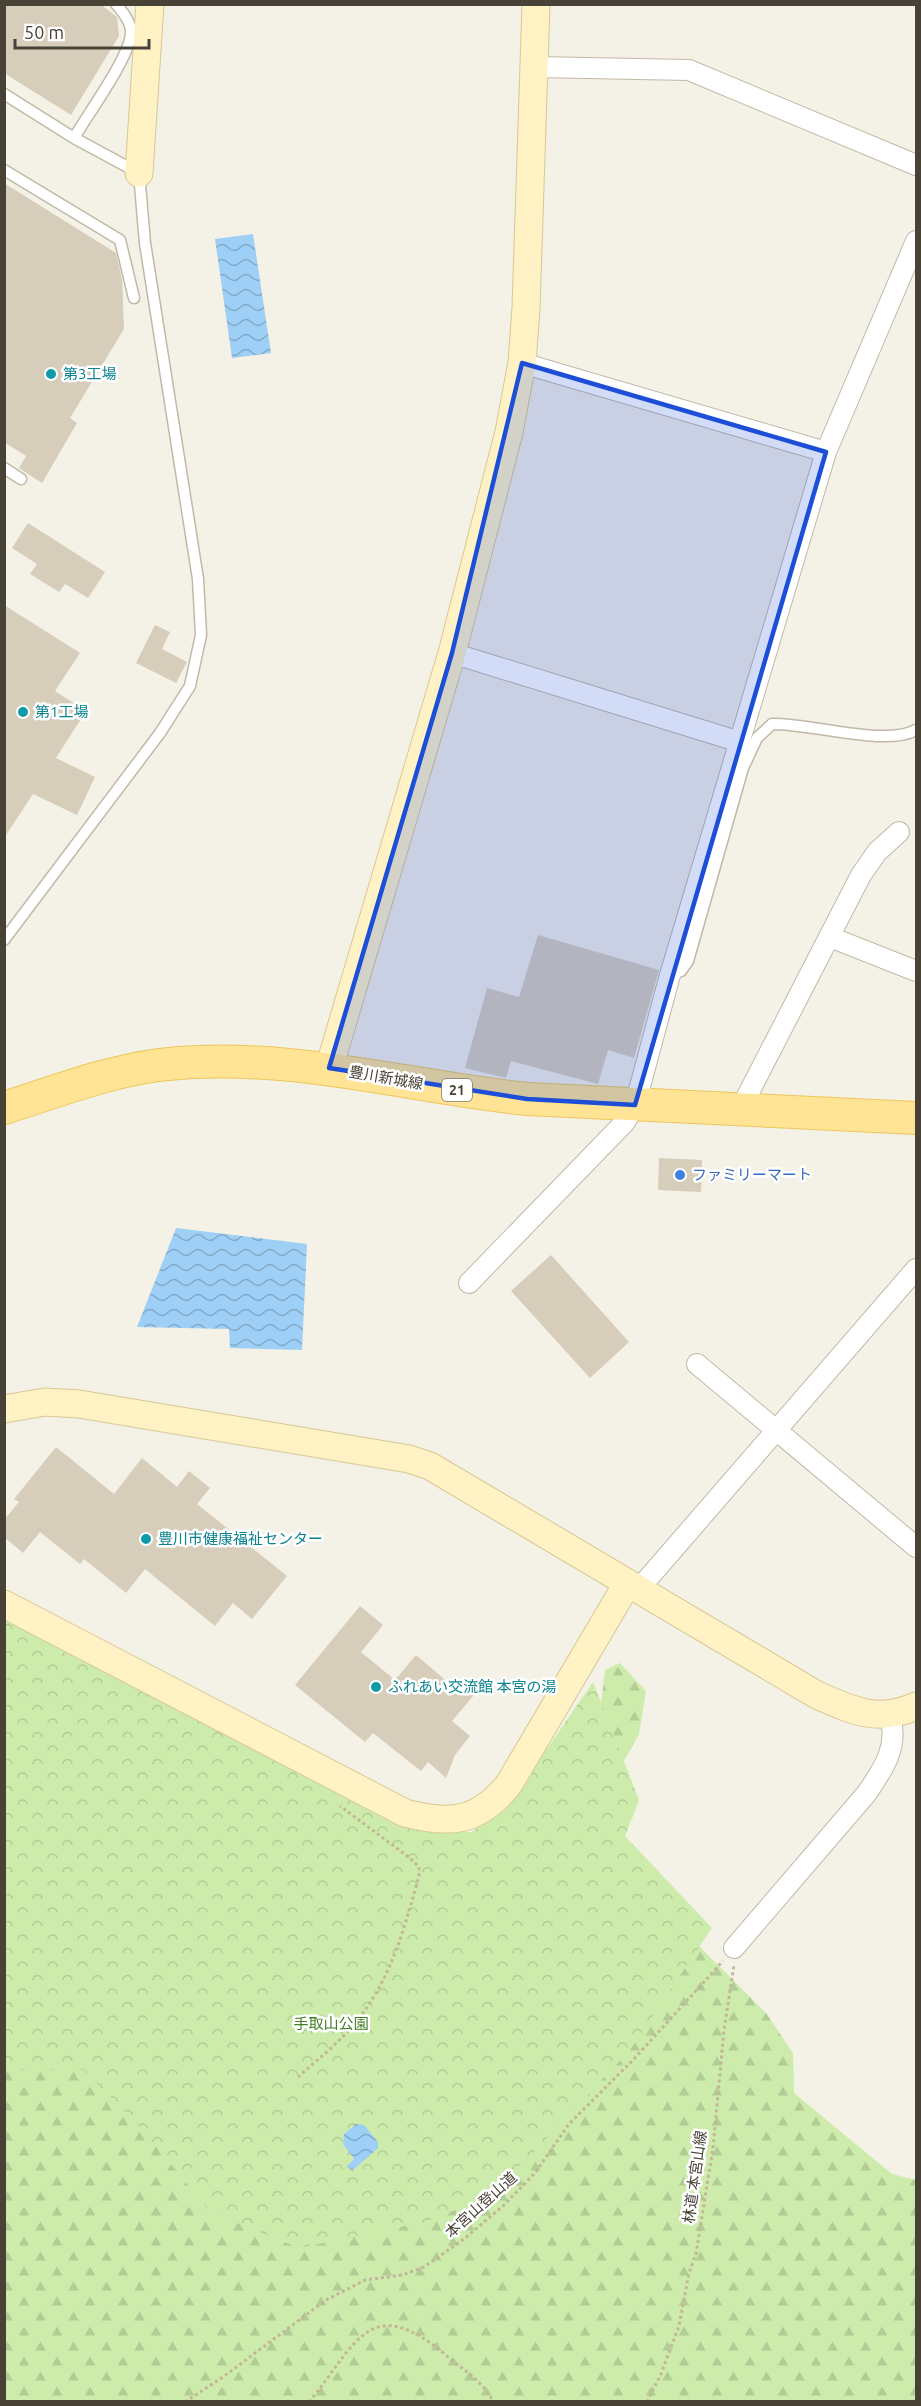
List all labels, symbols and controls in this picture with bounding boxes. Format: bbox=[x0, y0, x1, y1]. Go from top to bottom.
scale bar bbox=[15, 12, 148, 50]
text: 50 m bbox=[24, 22, 64, 42]
place label: 第3工場 bbox=[63, 365, 116, 382]
marker: 第3工場 bbox=[44, 367, 58, 381]
place label: 第1工場 bbox=[35, 703, 88, 720]
marker: 第1工場 bbox=[16, 705, 30, 719]
street label: 豊川新城線 bbox=[348, 1063, 425, 1092]
road number: 21 bbox=[442, 1079, 472, 1101]
place label: ファミリーマート bbox=[692, 1166, 812, 1183]
marker: ファミリーマート bbox=[673, 1168, 687, 1182]
place label: 豊川市健康福祉センター bbox=[158, 1530, 323, 1547]
marker: 豊川市健康福祉センター bbox=[139, 1532, 153, 1546]
place label: ふれあい交流館 本宮の湯 bbox=[388, 1678, 556, 1695]
marker: ふれあい交流館 本宮の湯 bbox=[369, 1680, 383, 1694]
park label: 手取山公園 bbox=[293, 2015, 369, 2032]
street label: 林道 本宮山線 bbox=[680, 2129, 709, 2224]
street label: 本宮山登山道 bbox=[442, 2168, 520, 2241]

